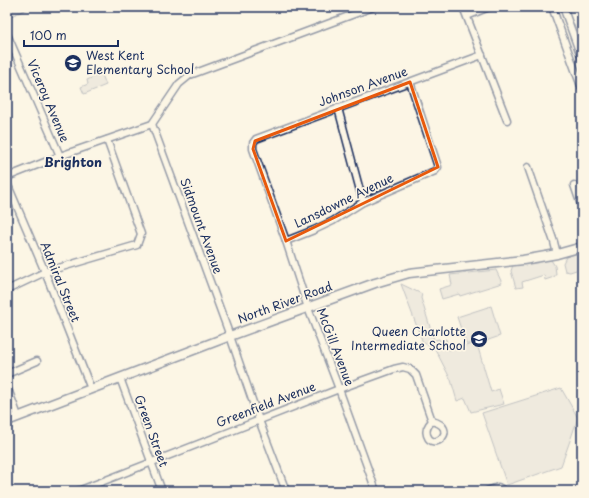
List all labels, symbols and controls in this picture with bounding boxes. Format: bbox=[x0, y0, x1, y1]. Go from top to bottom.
scale bar bbox=[24, 22, 118, 48]
text: 100 m bbox=[30, 26, 67, 44]
place label: West Kent Elementary School bbox=[86, 46, 194, 78]
school or university icon: West Kent Elementary School bbox=[63, 53, 83, 73]
street label: Viceroy Avenue bbox=[23, 56, 75, 145]
street label: Johnson Avenue bbox=[315, 61, 410, 111]
district label: Brighton bbox=[44, 152, 102, 171]
street label: Lansdowne Avenue bbox=[291, 168, 397, 232]
street label: Sidmount Avenue bbox=[176, 175, 228, 277]
street label: Admiral Street bbox=[37, 239, 85, 325]
street label: North River Road bbox=[235, 277, 334, 328]
street label: McGill Avenue bbox=[313, 305, 359, 389]
place label: Queen Charlotte Intermediate School bbox=[351, 322, 466, 354]
school or university icon: Queen Charlotte Intermediate School bbox=[469, 329, 489, 349]
street label: Greenfield Avenue bbox=[213, 377, 318, 431]
street label: Green Street bbox=[131, 392, 173, 469]

